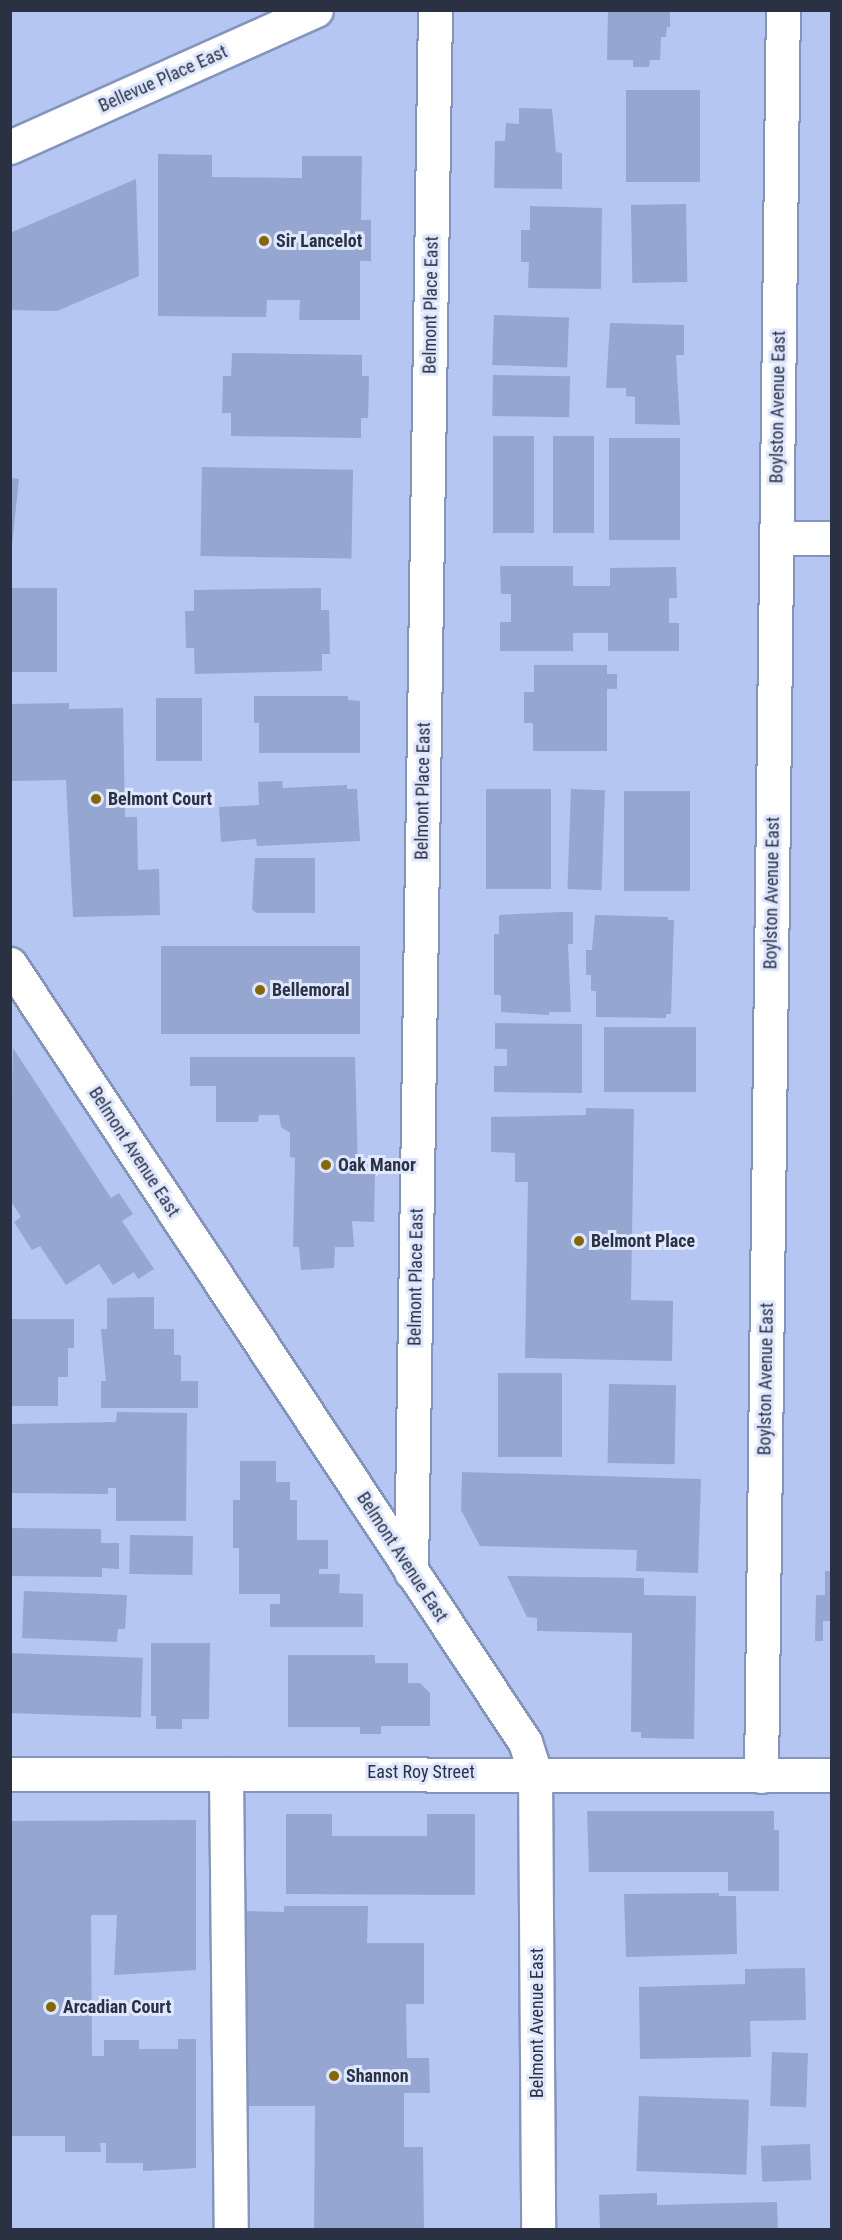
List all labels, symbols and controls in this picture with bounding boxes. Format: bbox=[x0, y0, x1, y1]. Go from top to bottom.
street label: Bellevue Place East bbox=[95, 41, 231, 117]
place label: Sir Lancelot bbox=[276, 230, 362, 252]
marker: Sir Lancelot bbox=[257, 234, 271, 248]
street label: Belmont Place East bbox=[419, 236, 443, 374]
street label: Boylston Avenue East bbox=[766, 330, 790, 484]
street label: Belmont Place East bbox=[411, 722, 435, 860]
place label: Belmont Court bbox=[108, 788, 212, 810]
marker: Belmont Court bbox=[89, 792, 103, 806]
street label: Boylston Avenue East bbox=[760, 816, 784, 970]
place label: Bellemoral bbox=[272, 979, 349, 1001]
marker: Bellemoral bbox=[253, 983, 267, 997]
street label: Belmont Avenue East bbox=[84, 1083, 184, 1221]
place label: Oak Manor bbox=[338, 1154, 416, 1176]
marker: Oak Manor bbox=[319, 1158, 333, 1172]
street label: Belmont Place East bbox=[404, 1208, 428, 1346]
place label: Belmont Place bbox=[591, 1230, 695, 1252]
marker: Belmont Place bbox=[572, 1234, 586, 1248]
street label: Boylston Avenue East bbox=[754, 1302, 778, 1456]
street label: Belmont Avenue East bbox=[352, 1488, 452, 1626]
street label: East Roy Street bbox=[367, 1761, 475, 1783]
street label: Belmont Avenue East bbox=[526, 1948, 548, 2098]
place label: Arcadian Court bbox=[63, 1996, 171, 2018]
marker: Arcadian Court bbox=[44, 2000, 58, 2014]
place label: Shannon bbox=[346, 2065, 409, 2087]
marker: Shannon bbox=[327, 2069, 341, 2083]

